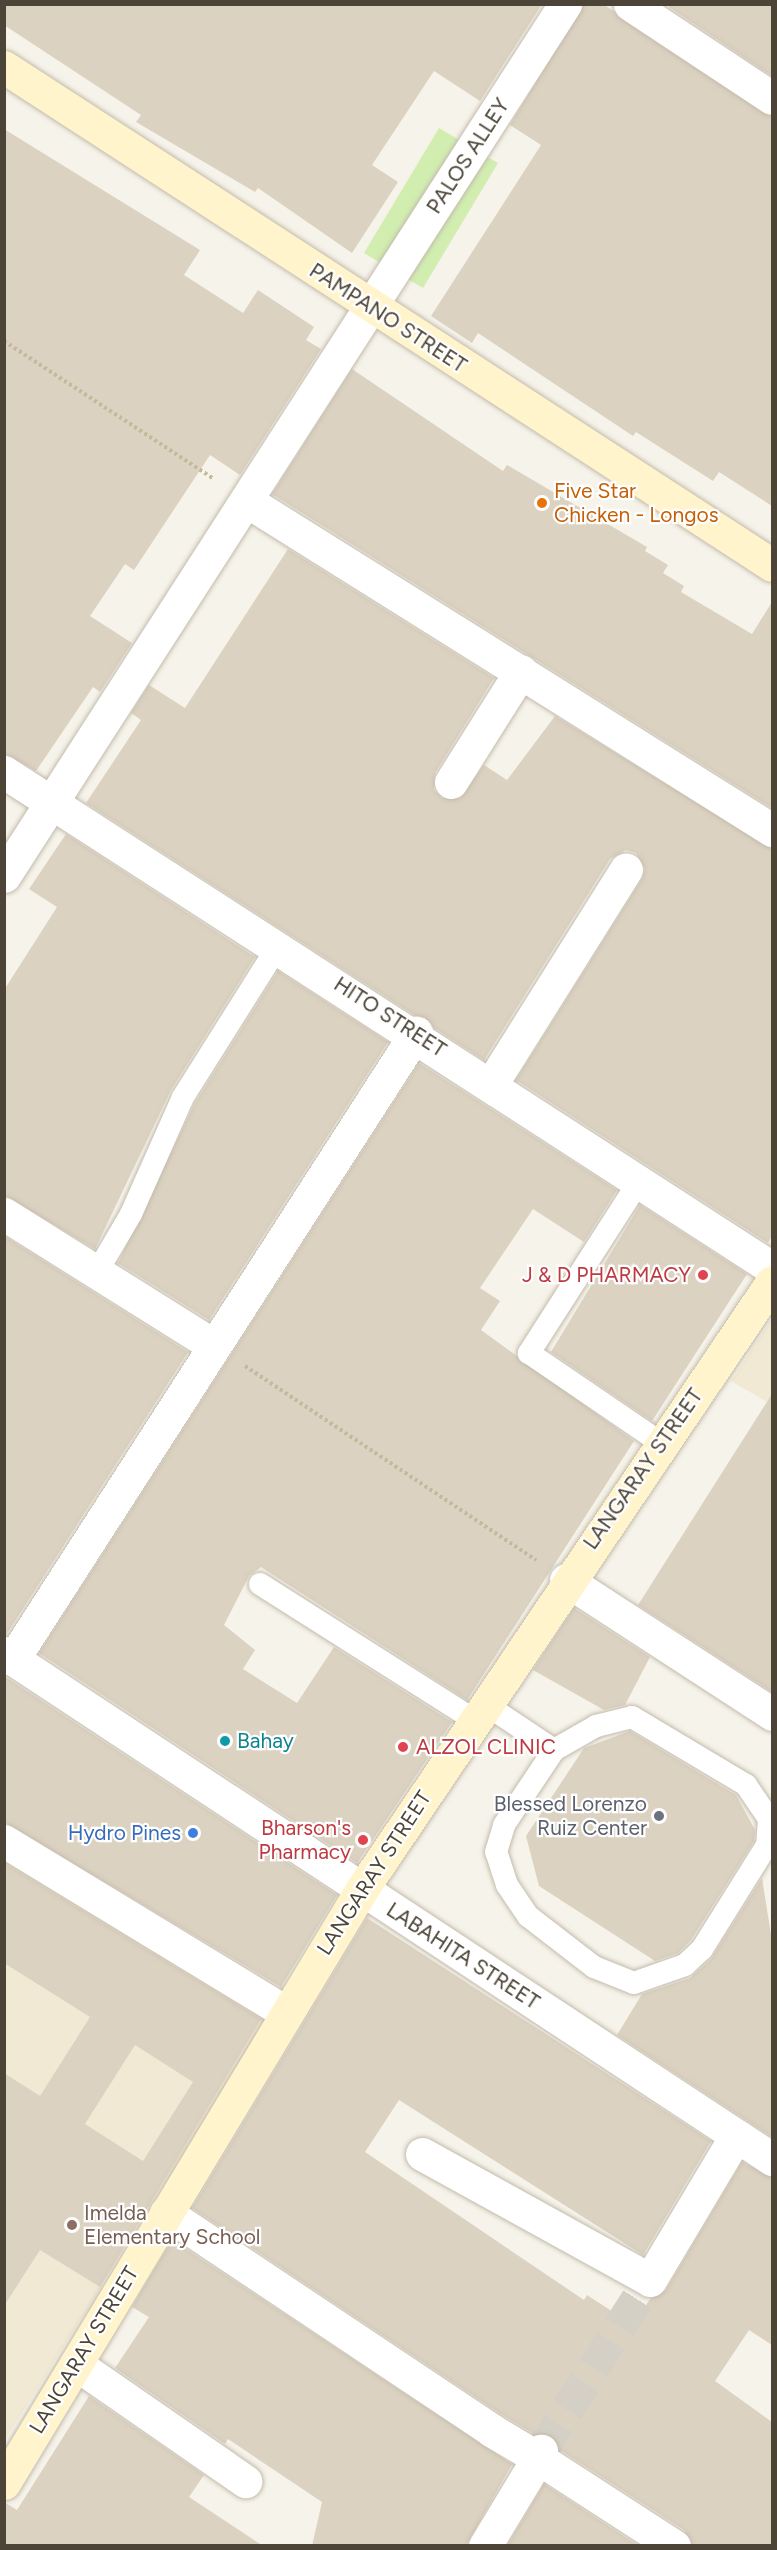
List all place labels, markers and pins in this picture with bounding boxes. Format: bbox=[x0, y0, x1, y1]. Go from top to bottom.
place label: Five Star Chicken - Longos bbox=[554, 478, 718, 528]
marker: Five Star Chicken - Longos bbox=[535, 496, 549, 510]
place label: J & D PHARMACY bbox=[522, 1262, 691, 1288]
marker: J & D PHARMACY bbox=[696, 1268, 710, 1282]
place label: Bahay bbox=[237, 1728, 294, 1754]
marker: Bahay bbox=[218, 1734, 232, 1748]
place label: ALZOL CLINIC bbox=[416, 1734, 556, 1760]
marker: ALZOL CLINIC bbox=[394, 1738, 412, 1756]
place label: Blessed Lorenzo Ruiz Center bbox=[494, 1791, 647, 1841]
marker: Blessed Lorenzo Ruiz Center bbox=[652, 1809, 666, 1823]
place label: Bharson's Pharmacy bbox=[259, 1815, 351, 1865]
place label: Hydro Pines bbox=[68, 1820, 181, 1846]
marker: Hydro Pines bbox=[186, 1826, 200, 1840]
marker: Bharson's Pharmacy bbox=[356, 1833, 370, 1847]
place label: Imelda Elementary School bbox=[84, 2200, 260, 2250]
marker: Imelda Elementary School bbox=[65, 2218, 79, 2232]

